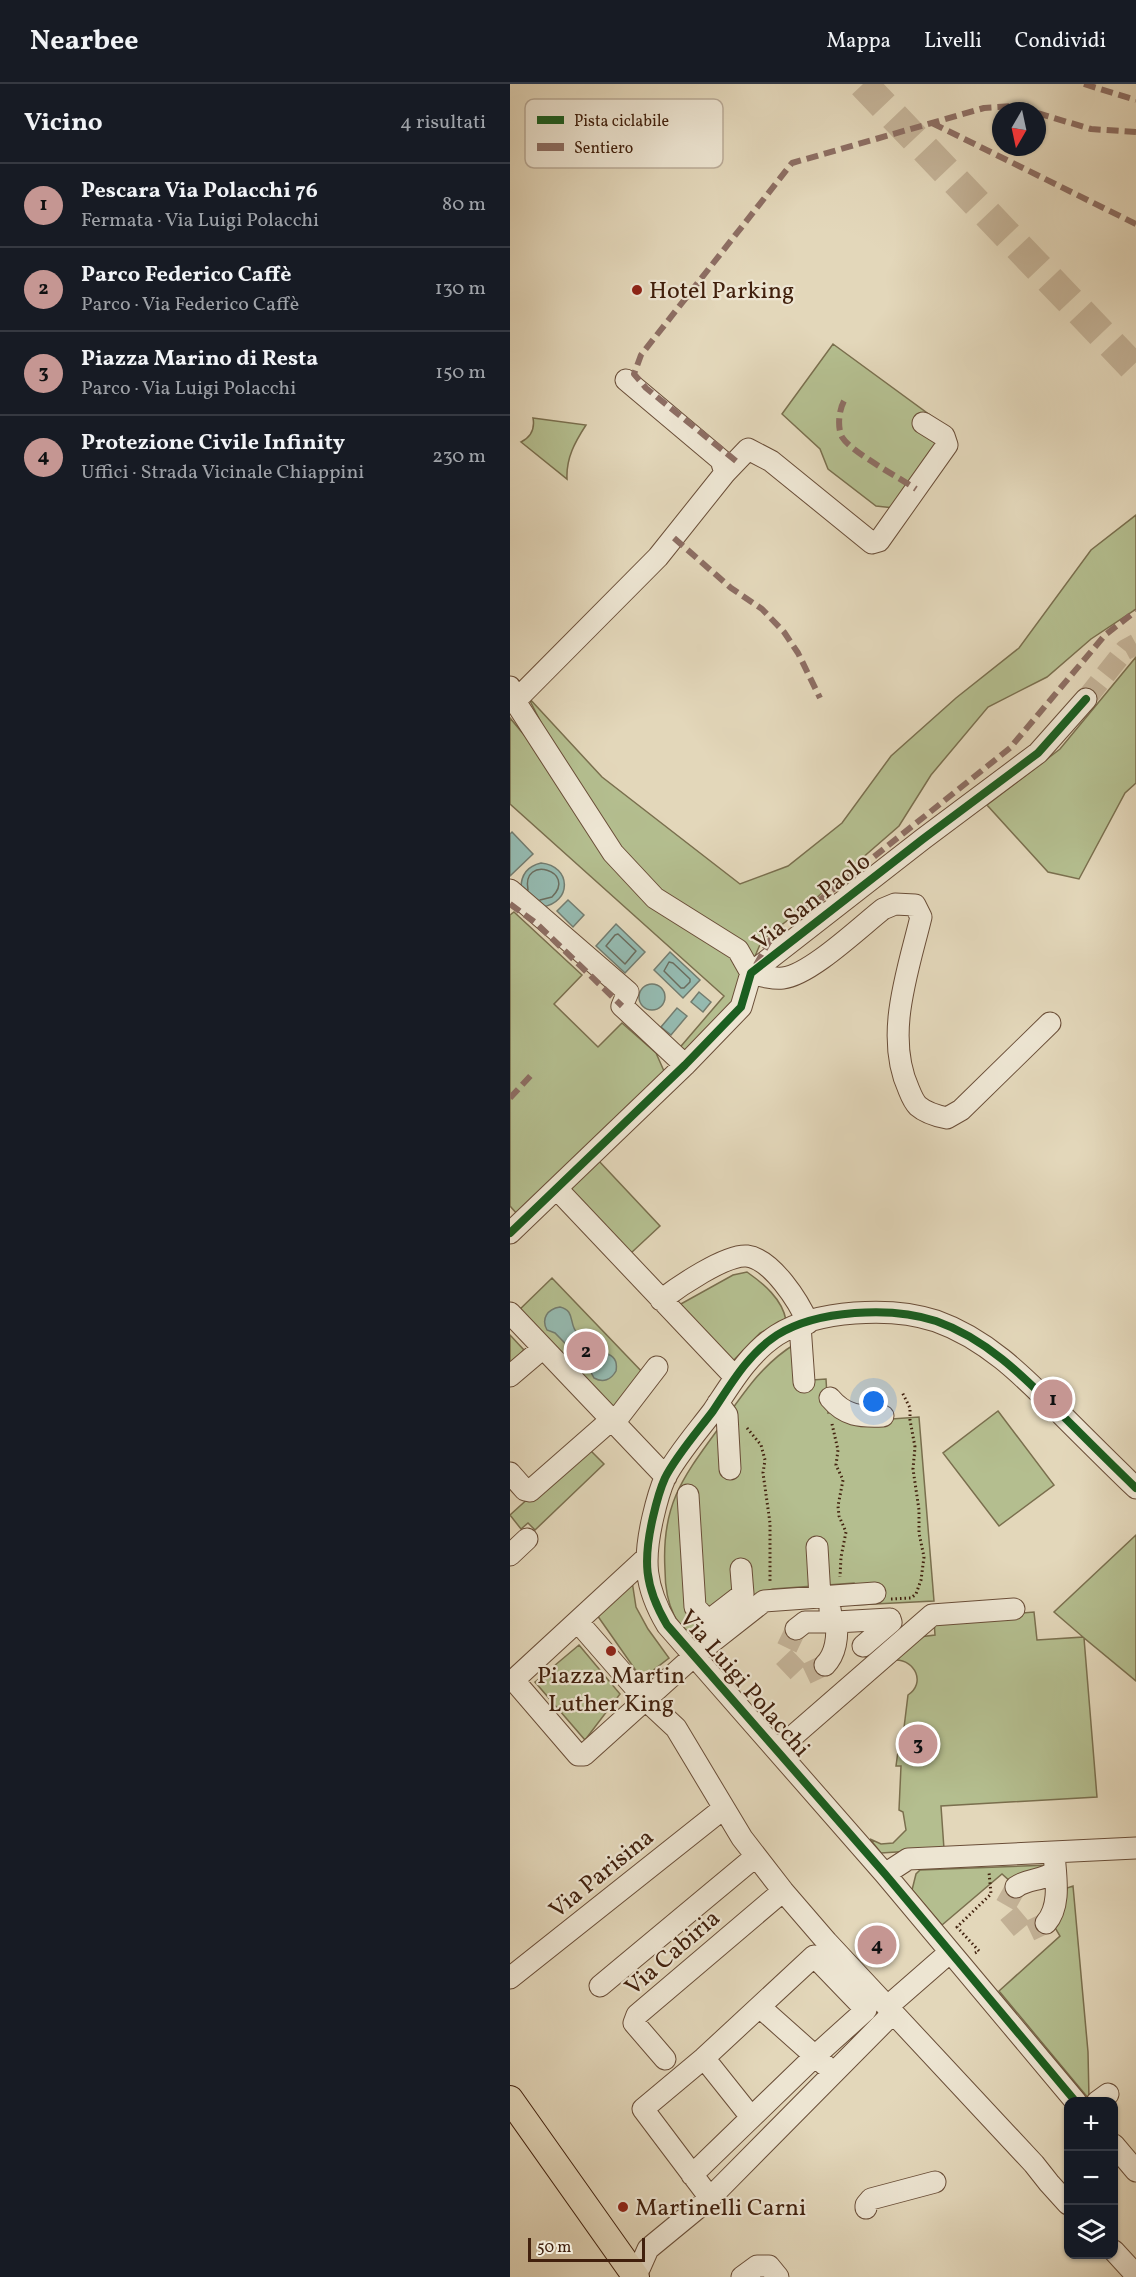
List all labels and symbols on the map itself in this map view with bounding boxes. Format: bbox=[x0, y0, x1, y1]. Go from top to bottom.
legend bbox=[525, 99, 723, 168]
north arrow bbox=[992, 102, 1046, 156]
text: Pista ciclabile bbox=[574, 111, 669, 133]
text: Sentiero bbox=[574, 138, 633, 160]
place label: Hotel Parking bbox=[649, 275, 794, 309]
marker: Hotel Parking bbox=[630, 283, 644, 297]
street label: Via San Paolo bbox=[746, 845, 879, 960]
pin: 2 bbox=[566, 1328, 606, 1374]
pin: 1 bbox=[1034, 1376, 1072, 1422]
your location bbox=[859, 1387, 888, 1416]
street label: Via Luigi Polacchi bbox=[670, 1603, 817, 1765]
marker: Piazza Martin Luther King bbox=[604, 1644, 618, 1658]
place label: Piazza Martin Luther King bbox=[537, 1660, 685, 1722]
pin: 3 bbox=[898, 1722, 938, 1766]
street label: Via Parisina bbox=[543, 1822, 662, 1927]
street label: Via Cabiria bbox=[618, 1902, 728, 2005]
pin: 4 bbox=[858, 1922, 896, 1968]
place label: Martinelli Carni bbox=[635, 2192, 806, 2226]
marker: Martinelli Carni bbox=[616, 2200, 630, 2214]
scale bar bbox=[528, 2235, 645, 2262]

